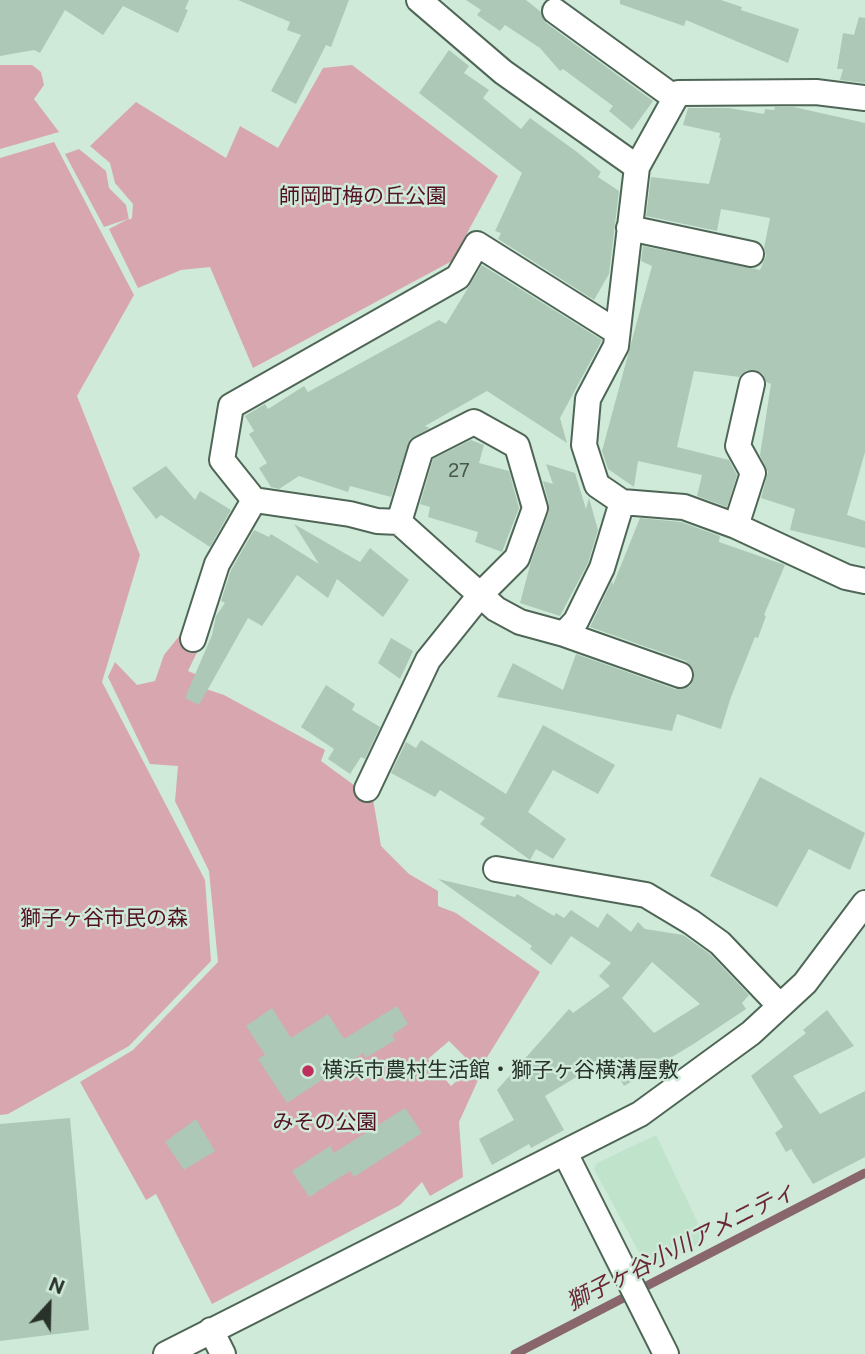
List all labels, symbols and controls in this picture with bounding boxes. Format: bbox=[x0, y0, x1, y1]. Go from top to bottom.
park label: 師岡町梅の丘公園 bbox=[279, 184, 447, 210]
house number: 27 bbox=[448, 460, 470, 482]
park label: 獅子ヶ谷市民の森 bbox=[20, 906, 188, 932]
place label: 横浜市農村生活館・獅子ヶ谷横溝屋敷 bbox=[322, 1058, 679, 1084]
marker: 横浜市農村生活館・獅子ヶ谷横溝屋敷 bbox=[300, 1063, 316, 1079]
park label: みその公園 bbox=[273, 1110, 377, 1136]
water label: 獅子ヶ谷小川アメニティ bbox=[562, 1177, 800, 1317]
north arrow bbox=[14, 1270, 84, 1340]
text: N bbox=[46, 1273, 68, 1299]

